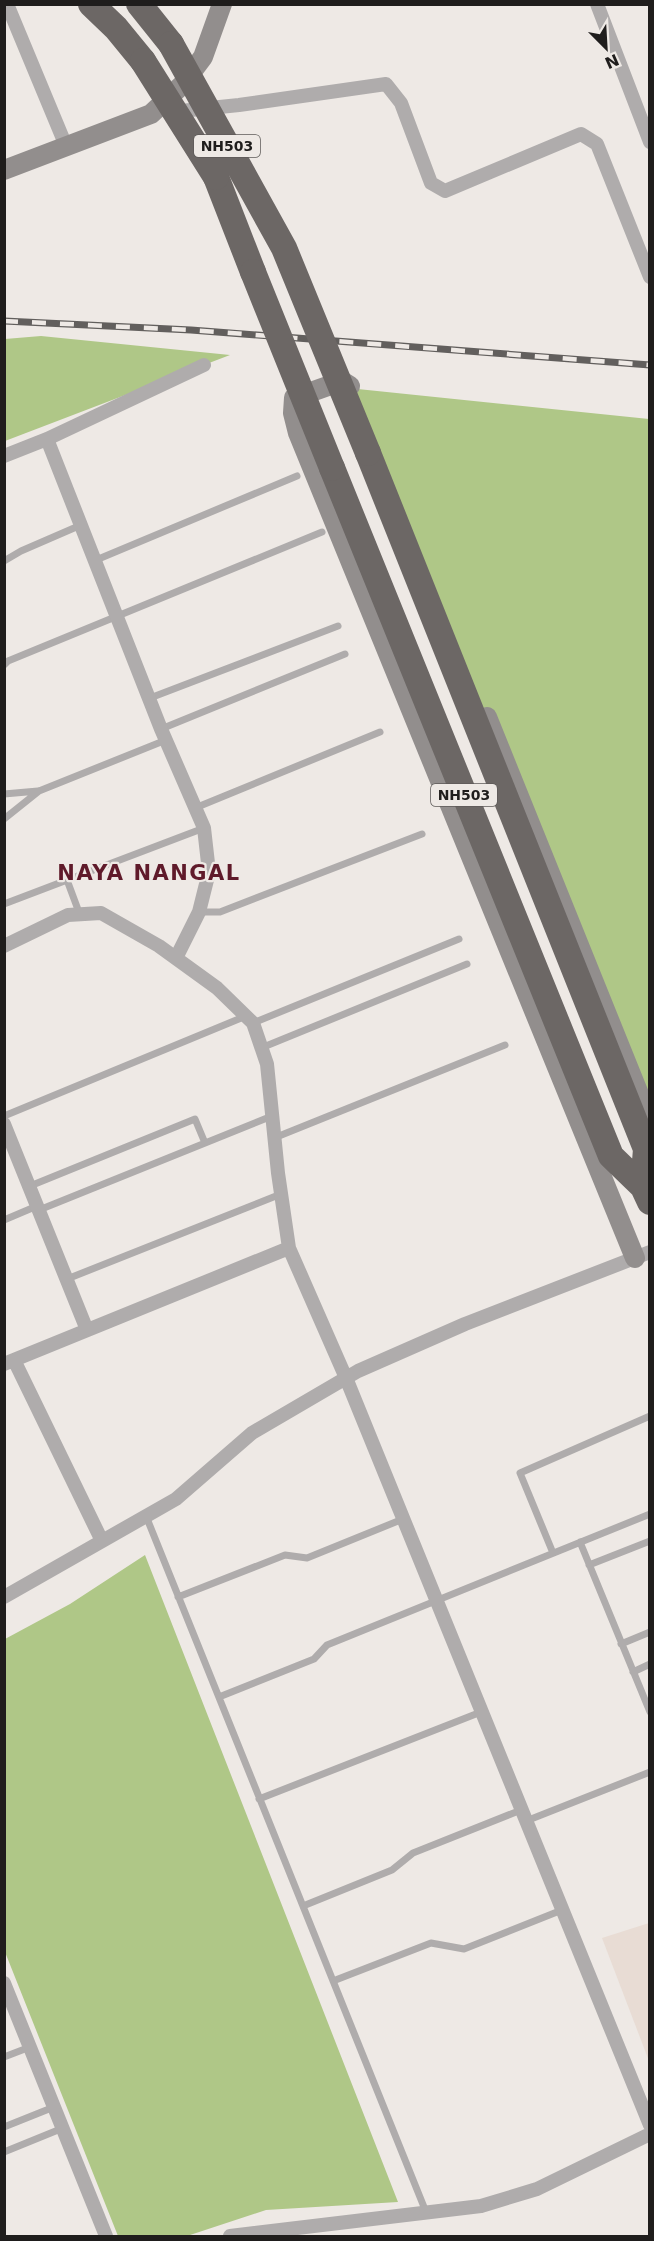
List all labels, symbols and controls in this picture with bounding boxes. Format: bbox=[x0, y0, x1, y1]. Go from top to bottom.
north arrow bbox=[576, 18, 636, 78]
text: N bbox=[602, 50, 622, 73]
road number: NH503 bbox=[194, 135, 260, 157]
road number: NH503 bbox=[431, 784, 497, 806]
district label: NAYA NANGAL bbox=[57, 861, 241, 885]

